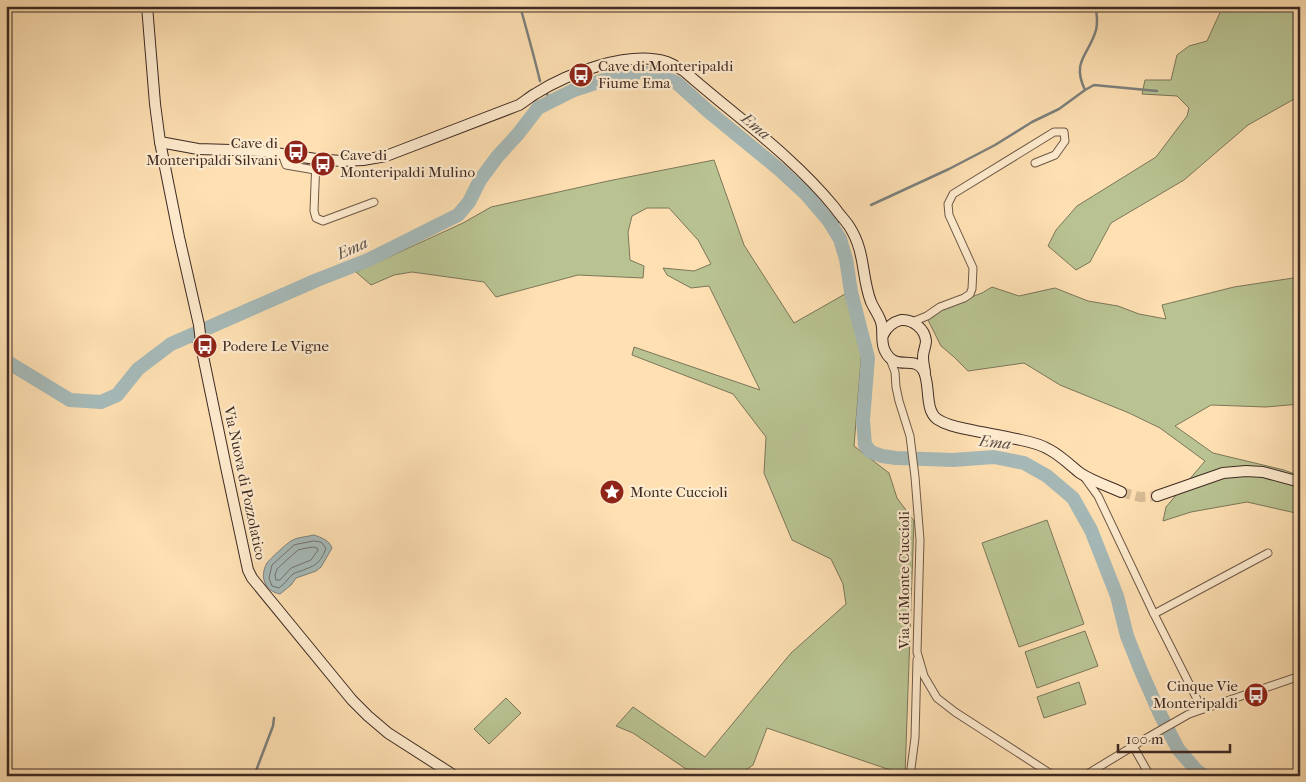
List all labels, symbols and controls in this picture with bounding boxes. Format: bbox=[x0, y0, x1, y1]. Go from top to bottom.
place label: Cave di Monteripaldi Fiume Ema bbox=[598, 57, 734, 92]
bus stop icon: Cave di Monteripaldi Fiume Ema bbox=[568, 62, 594, 88]
water label: Ema bbox=[737, 108, 774, 144]
place label: Cave di Monteripaldi Silvani bbox=[146, 134, 279, 169]
bus stop icon: Cave di Monteripaldi Silvani bbox=[283, 139, 309, 165]
place label: Cave di Monteripaldi Mulino bbox=[340, 146, 475, 181]
bus stop icon: Cave di Monteripaldi Mulino bbox=[310, 151, 336, 177]
water label: Ema bbox=[333, 233, 370, 264]
bus stop icon: Podere Le Vigne bbox=[192, 333, 218, 359]
place label: Podere Le Vigne bbox=[222, 337, 329, 355]
street label: Via Nuova di Pozzolatico bbox=[220, 404, 270, 562]
water label: Ema bbox=[977, 431, 1012, 453]
place icon: Monte Cuccioli bbox=[599, 479, 625, 505]
place label: Monte Cuccioli bbox=[630, 483, 728, 501]
street label: Via di Monte Cuccioli bbox=[895, 510, 913, 650]
place label: Cinque Vie Monteripaldi bbox=[1153, 677, 1239, 712]
bus stop icon: Cinque Vie Monteripaldi bbox=[1243, 682, 1269, 708]
scale bar bbox=[1118, 722, 1231, 754]
text: 100 m bbox=[1126, 730, 1164, 748]

